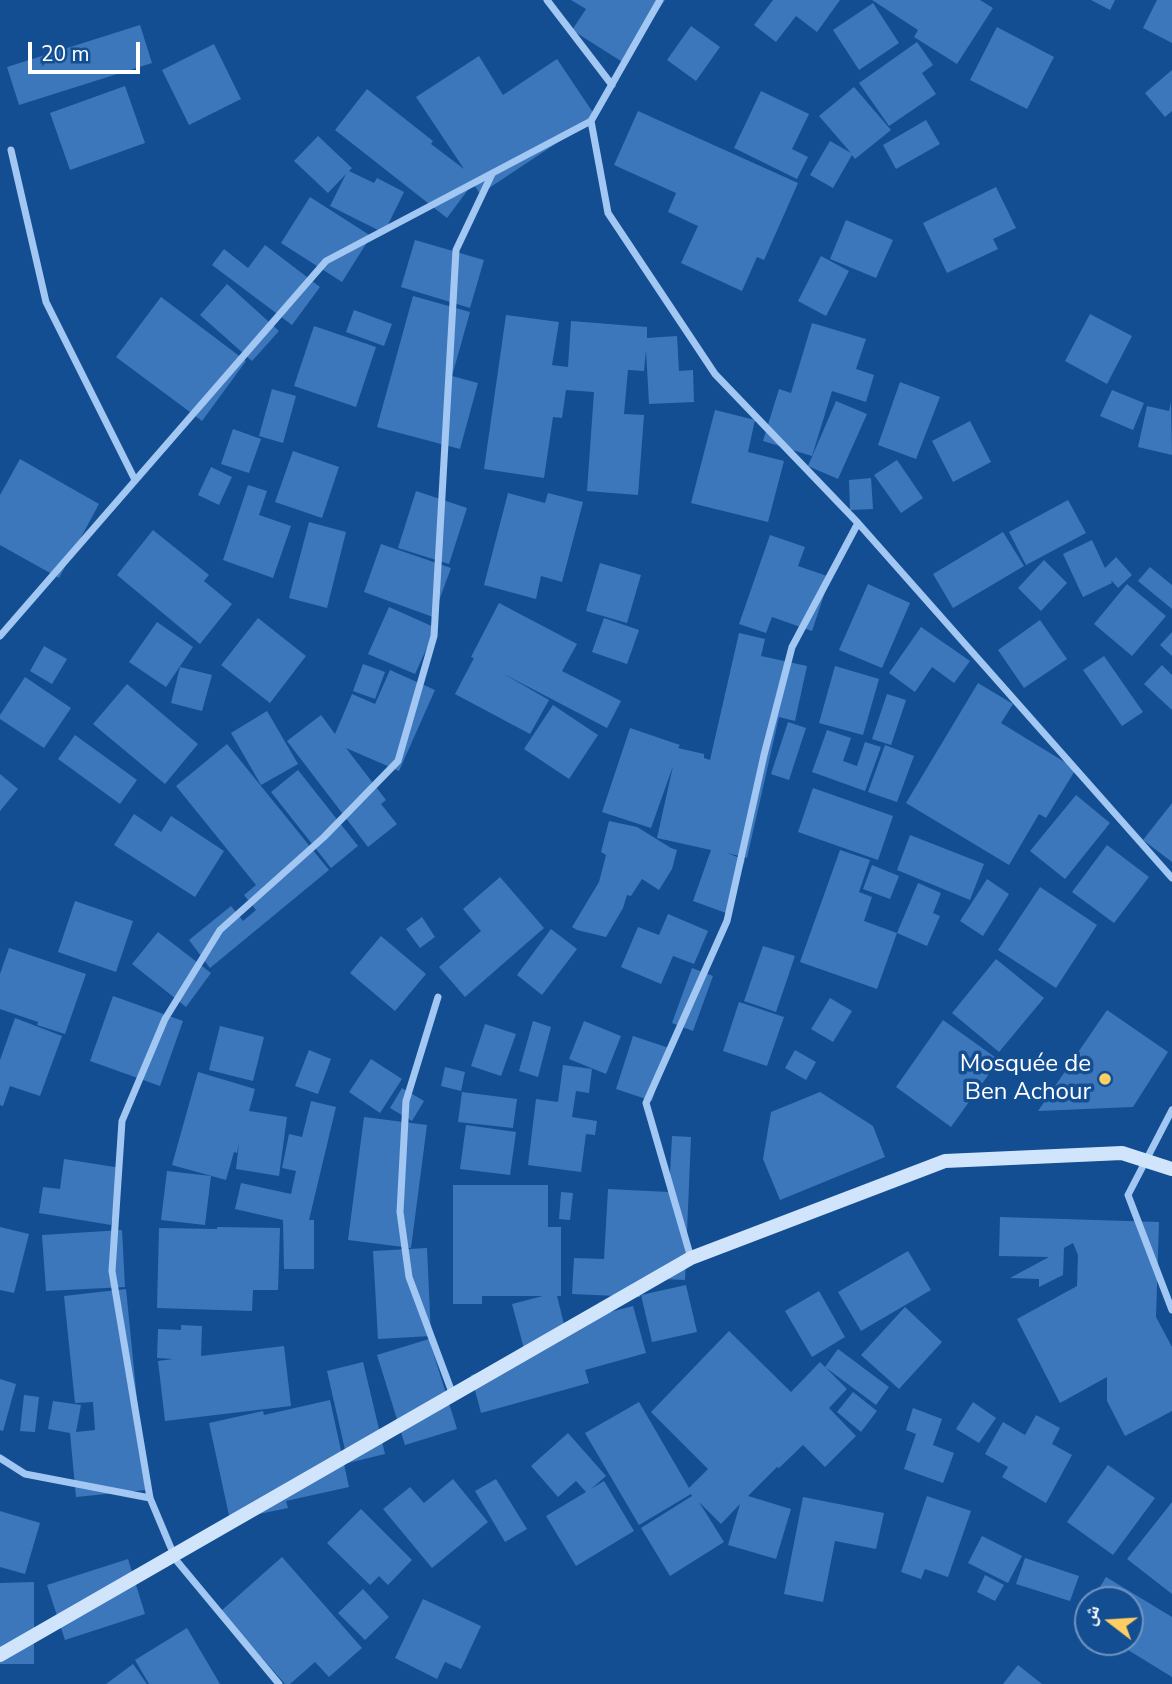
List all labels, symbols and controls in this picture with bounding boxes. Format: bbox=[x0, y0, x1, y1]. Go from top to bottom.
scale bar bbox=[32, 28, 144, 72]
text: 20 m bbox=[41, 40, 90, 68]
place label: Mosquée de Ben Achour bbox=[960, 1051, 1091, 1107]
marker: Mosquée de Ben Achour bbox=[1097, 1071, 1113, 1087]
north arrow bbox=[1074, 1586, 1144, 1656]
text: ش bbox=[1075, 1602, 1106, 1629]

